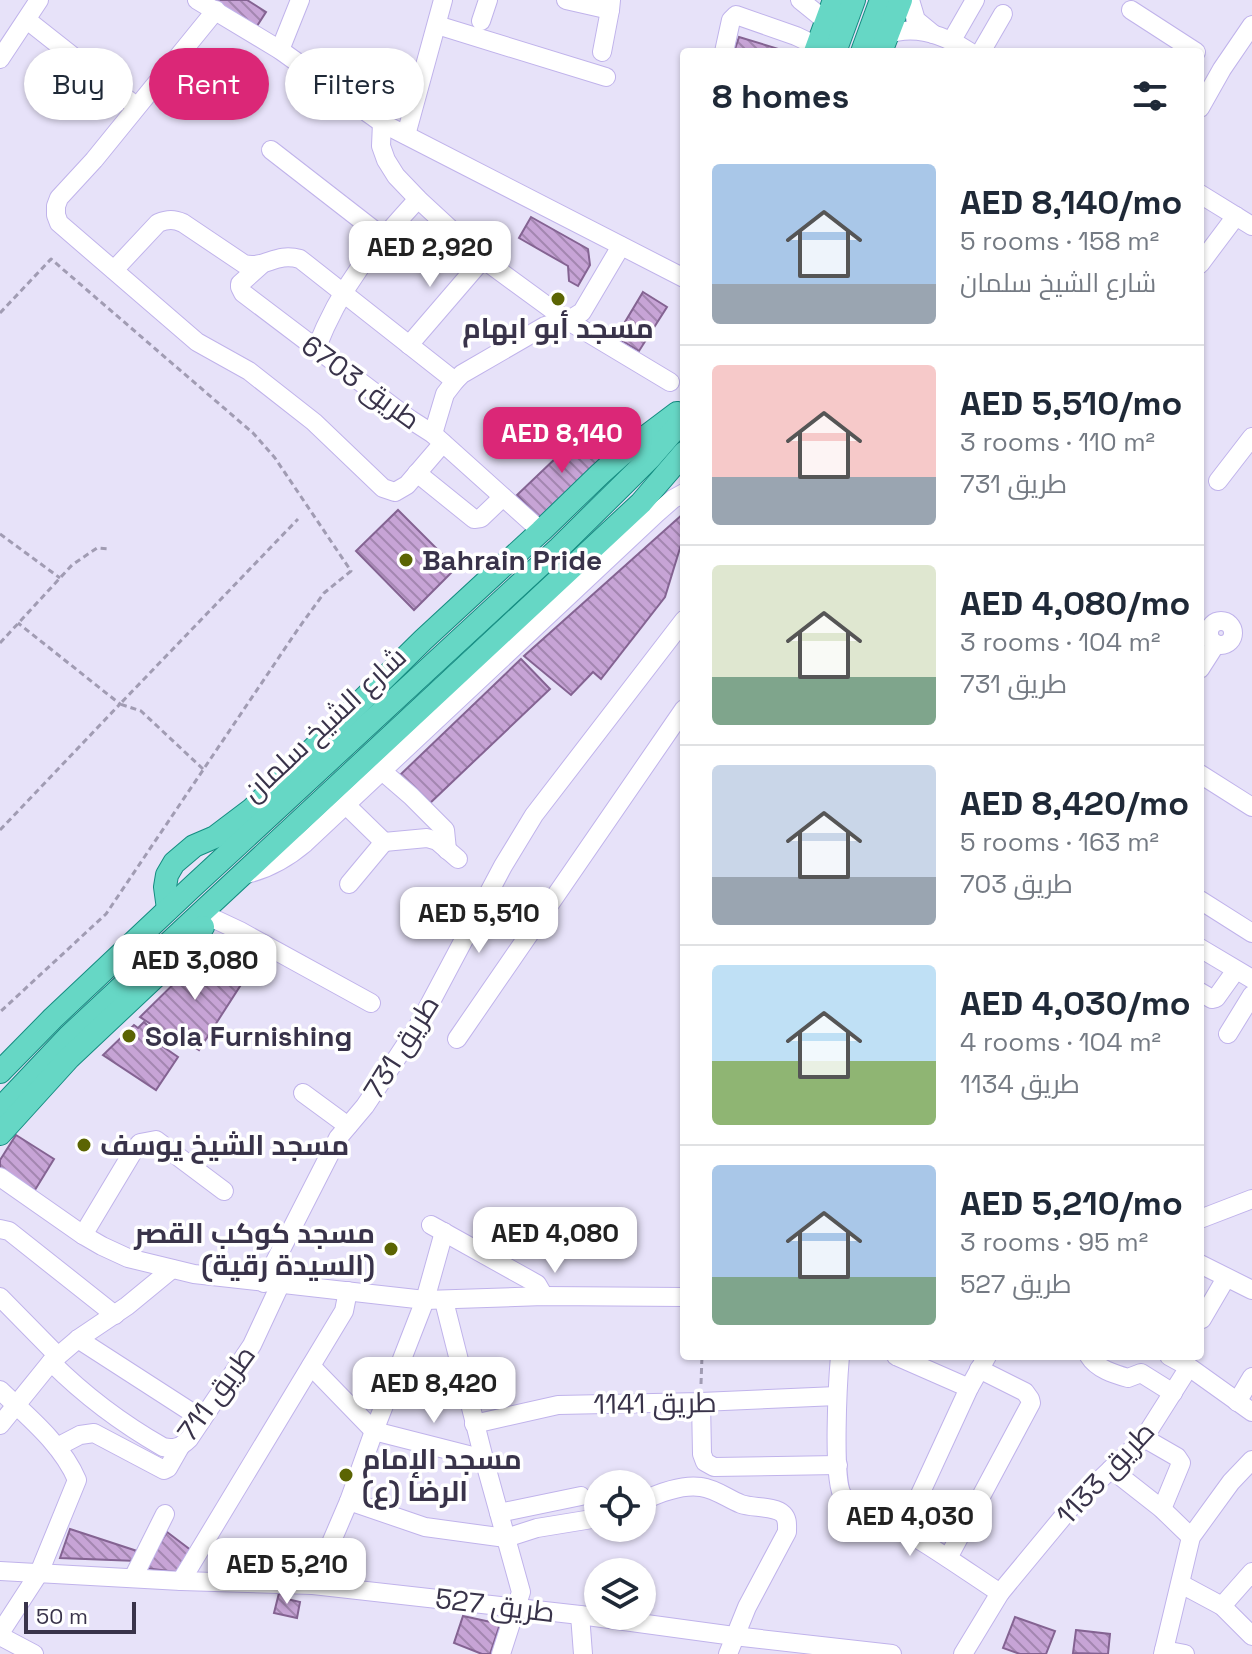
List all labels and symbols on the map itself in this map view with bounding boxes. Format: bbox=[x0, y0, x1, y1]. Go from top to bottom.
pin: AED 2,920 bbox=[338, 221, 522, 289]
marker: مسجد أبو ابهام bbox=[549, 290, 567, 308]
place label: مسجد أبو ابهام bbox=[462, 310, 654, 348]
street label: طريق 6703 bbox=[294, 327, 428, 437]
pin: AED 8,140 bbox=[470, 407, 654, 475]
place label: Bahrain Pride bbox=[422, 542, 602, 578]
marker: Bahrain Pride bbox=[397, 551, 415, 569]
street label: شارع الشيخ سلمان bbox=[234, 639, 414, 810]
pin: AED 5,510 bbox=[387, 887, 571, 955]
pin: AED 3,080 bbox=[103, 934, 287, 1002]
street label: طريق 731 bbox=[355, 989, 447, 1105]
place label: Sola Furnishing bbox=[145, 1018, 352, 1054]
marker: Sola Furnishing bbox=[120, 1027, 138, 1045]
place label: مسجد الشيخ يوسف bbox=[100, 1127, 349, 1164]
marker: مسجد الشيخ يوسف bbox=[75, 1136, 93, 1154]
pin: AED 4,080 bbox=[463, 1207, 647, 1275]
place label: مسجد كوكب القصر (السيدة رقية) bbox=[133, 1215, 375, 1283]
marker: مسجد كوكب القصر (السيدة رقية) bbox=[382, 1240, 400, 1258]
street label: طريق 711 bbox=[169, 1338, 263, 1448]
pin: AED 8,420 bbox=[342, 1357, 526, 1425]
street label: طريق 1141 bbox=[593, 1384, 717, 1422]
street label: طريق 1133 bbox=[1048, 1414, 1162, 1532]
place label: مسجد الإمام الرضا (ع) bbox=[362, 1441, 522, 1510]
marker: مسجد الإمام الرضا (ع) bbox=[337, 1466, 355, 1484]
pin: AED 4,030 bbox=[818, 1490, 1002, 1558]
pin: AED 5,210 bbox=[195, 1538, 379, 1606]
street label: طريق 527 bbox=[433, 1580, 557, 1630]
scale bar bbox=[24, 1598, 136, 1634]

